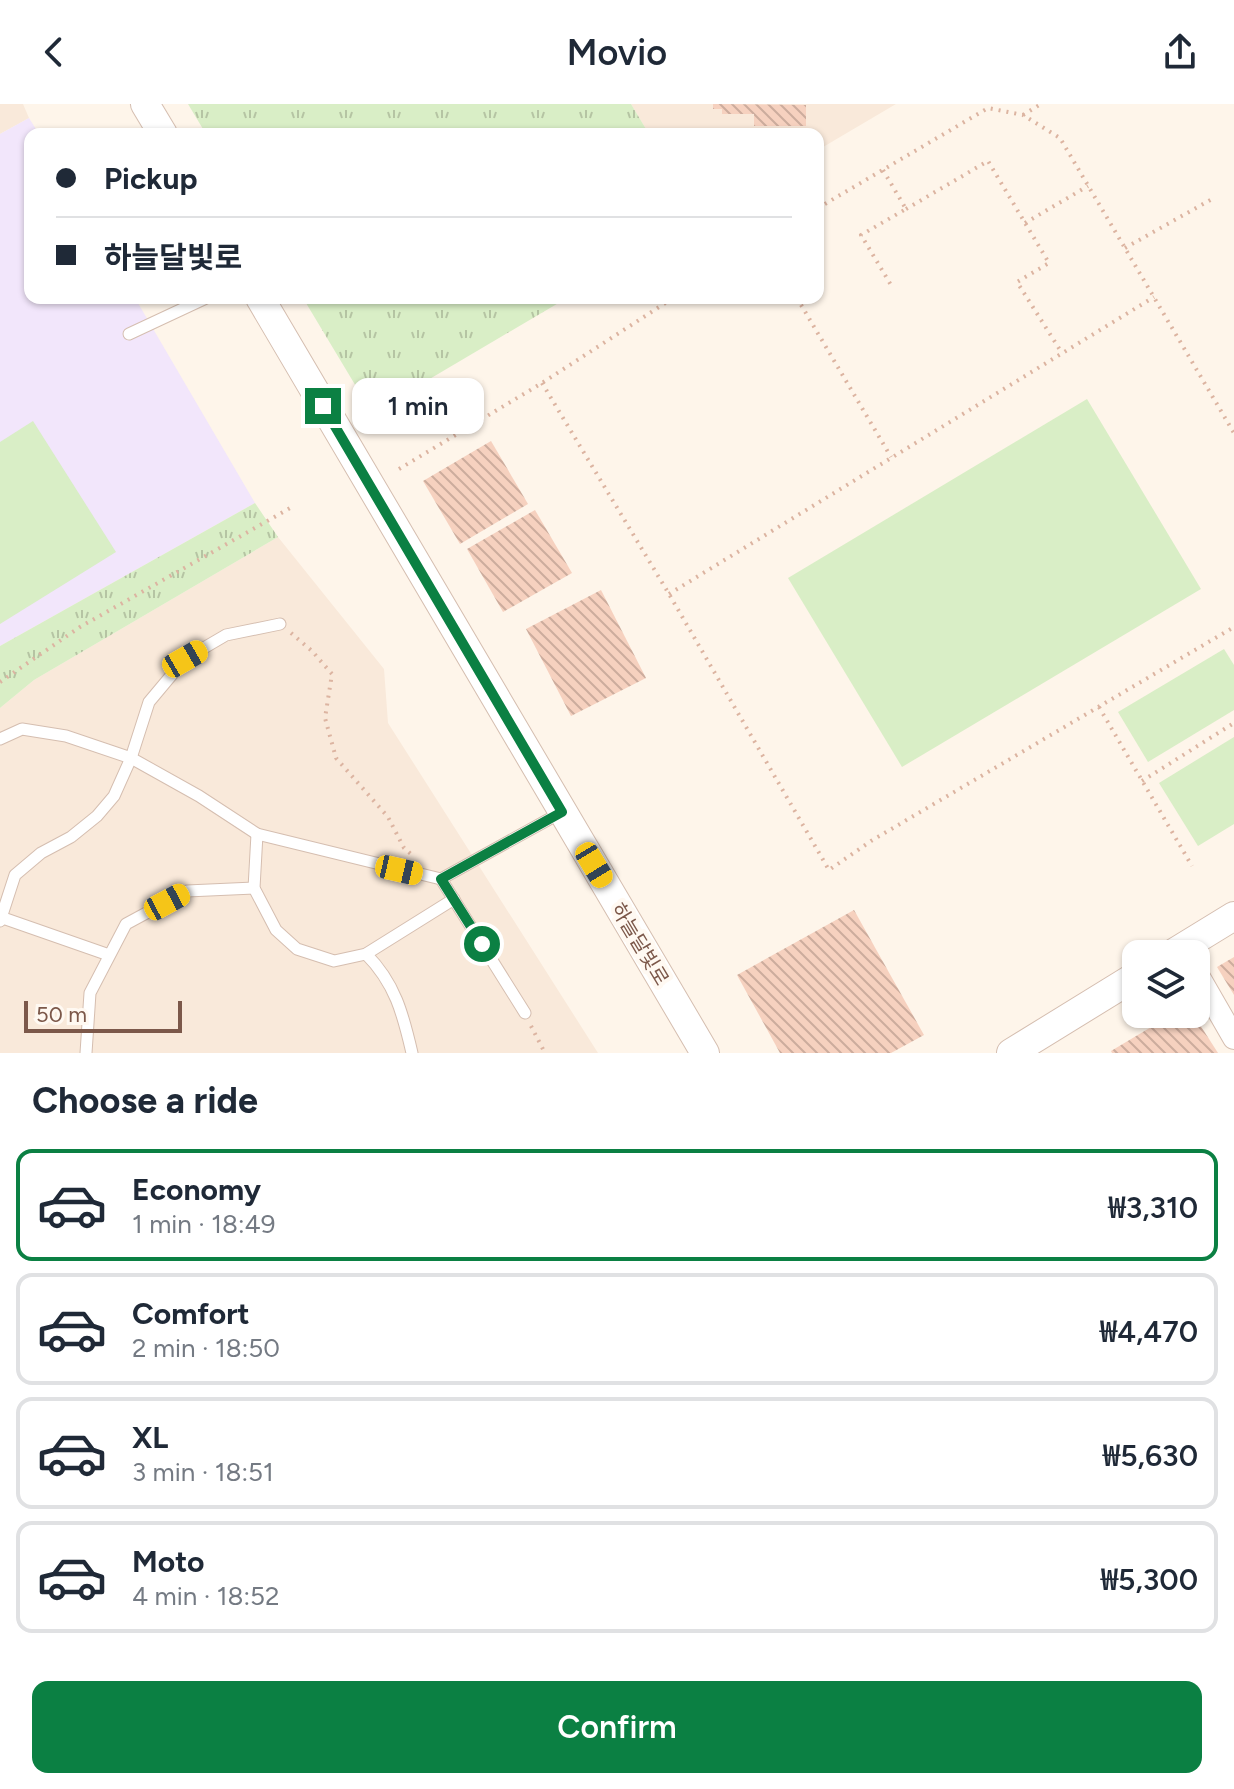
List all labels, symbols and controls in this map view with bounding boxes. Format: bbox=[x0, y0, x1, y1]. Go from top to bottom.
icon: back bbox=[32, 30, 76, 74]
icon: share bbox=[1158, 30, 1202, 74]
text: Movio bbox=[567, 31, 667, 74]
text: Pickup bbox=[104, 160, 198, 197]
text: 하늘달빛로 bbox=[104, 239, 242, 276]
callout: 1 min bbox=[351, 378, 483, 434]
route end bbox=[305, 388, 341, 424]
text: 1 min bbox=[388, 390, 448, 422]
car bbox=[158, 637, 212, 681]
car bbox=[571, 838, 617, 892]
car bbox=[373, 853, 425, 887]
car bbox=[140, 880, 194, 924]
street label: 하늘달빛로 bbox=[606, 898, 674, 990]
route start bbox=[464, 926, 500, 962]
map controls bbox=[1122, 940, 1210, 1028]
button: layers bbox=[1122, 940, 1210, 1028]
scale bar bbox=[24, 997, 182, 1033]
text: 50 m bbox=[36, 1001, 87, 1028]
text: Choose a ride bbox=[32, 1079, 258, 1122]
icon: car bbox=[36, 1169, 108, 1241]
text: Economy bbox=[132, 1171, 261, 1208]
text: ₩3,310 bbox=[1108, 1189, 1198, 1226]
text: 1 min · 18:49 bbox=[132, 1208, 275, 1240]
icon: car bbox=[36, 1293, 108, 1365]
text: Comfort bbox=[132, 1295, 250, 1332]
text: ₩4,470 bbox=[1100, 1313, 1198, 1350]
text: 2 min · 18:50 bbox=[132, 1332, 280, 1364]
icon: car bbox=[36, 1417, 108, 1489]
text: XL bbox=[132, 1419, 168, 1456]
text: ₩5,630 bbox=[1103, 1437, 1198, 1474]
text: 3 min · 18:51 bbox=[132, 1456, 274, 1488]
icon: car bbox=[36, 1541, 108, 1613]
text: Moto bbox=[132, 1543, 204, 1580]
text: ₩5,300 bbox=[1101, 1561, 1198, 1598]
text: 4 min · 18:52 bbox=[132, 1580, 279, 1612]
button: Confirm bbox=[32, 1681, 1202, 1773]

